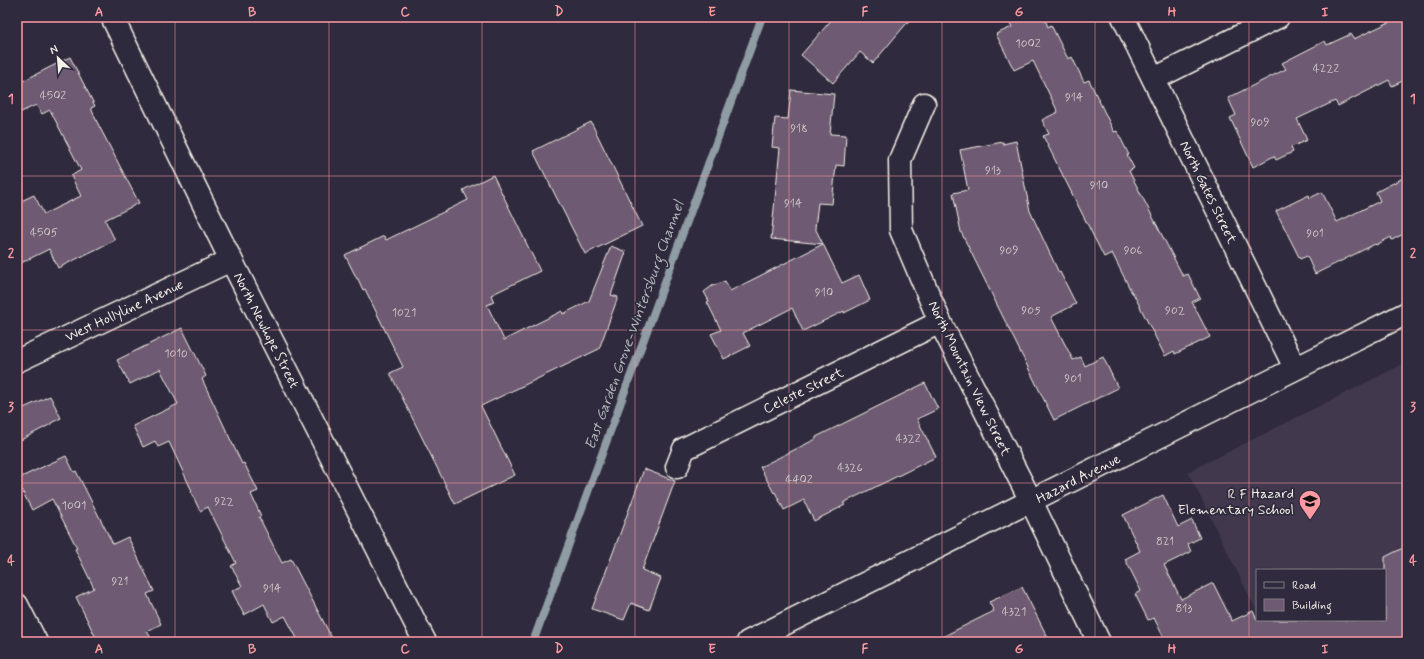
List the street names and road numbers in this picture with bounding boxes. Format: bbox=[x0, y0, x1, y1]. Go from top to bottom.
street label: North Gates Street bbox=[1175, 138, 1241, 248]
street label: North Newhope Street bbox=[229, 270, 303, 391]
street label: West Hollyline Avenue bbox=[62, 276, 186, 346]
street label: North Mountain View Street bbox=[924, 298, 1015, 460]
street label: Celeste Street bbox=[760, 363, 847, 418]
street label: Hazard Avenue bbox=[1033, 450, 1124, 508]

